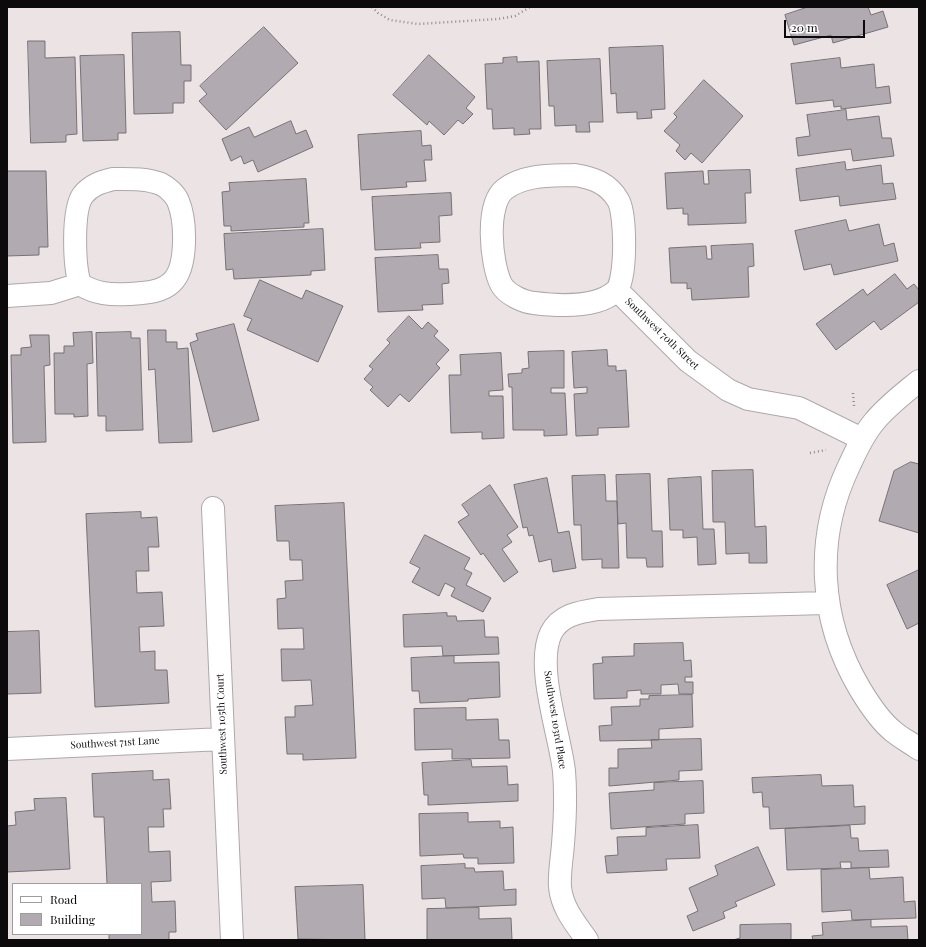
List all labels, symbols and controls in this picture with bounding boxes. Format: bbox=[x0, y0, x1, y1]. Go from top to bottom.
scale bar bbox=[786, 12, 867, 38]
text: 20 m bbox=[791, 19, 818, 35]
street label: Southwest 70th Street bbox=[623, 296, 701, 372]
street label: Southwest 103rd Place bbox=[541, 670, 569, 770]
street label: Southwest 105th Court bbox=[214, 673, 230, 775]
street label: Southwest 71st Lane bbox=[70, 735, 160, 751]
legend bbox=[12, 883, 142, 935]
text: Road bbox=[50, 891, 77, 907]
text: Building bbox=[50, 911, 95, 927]

